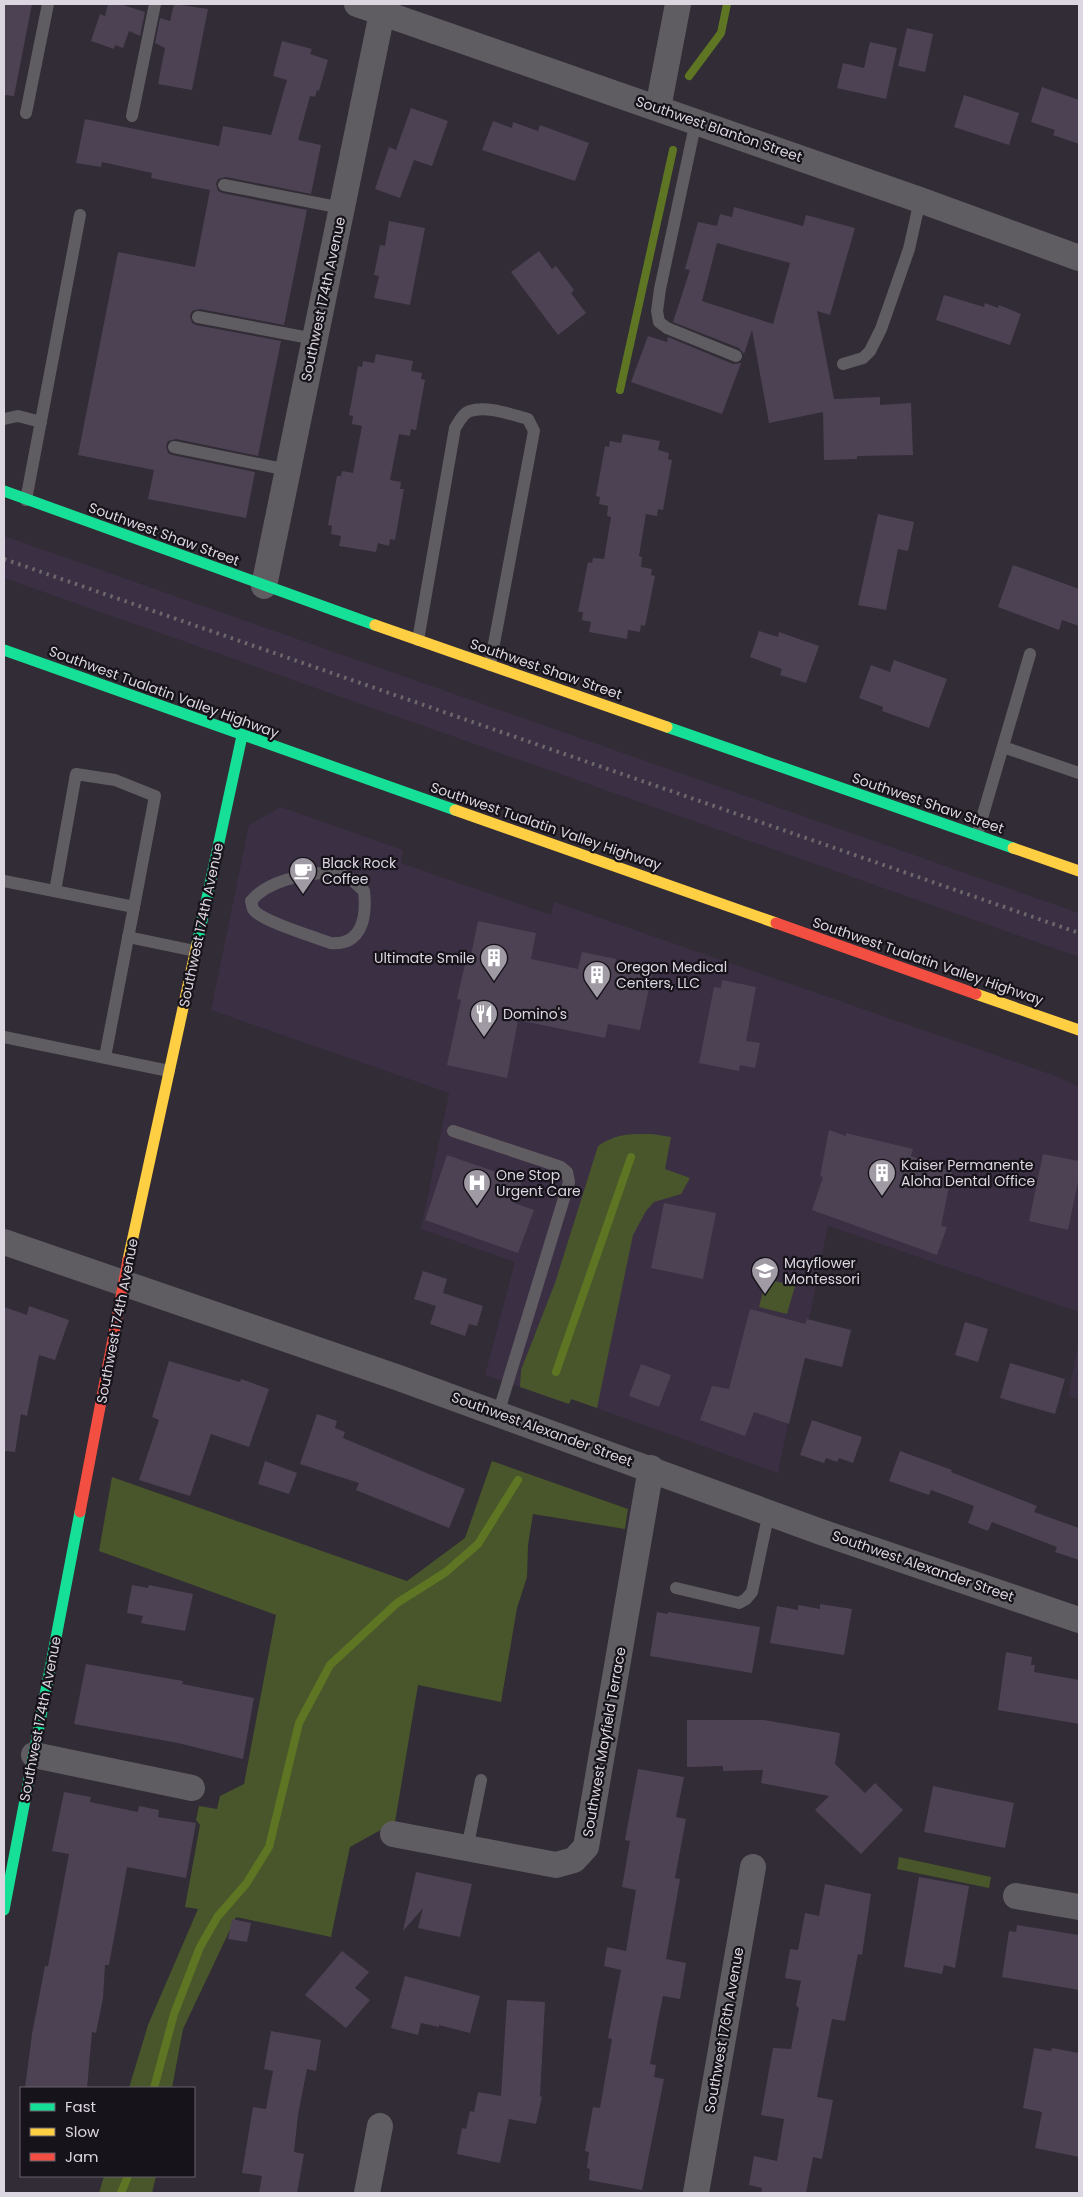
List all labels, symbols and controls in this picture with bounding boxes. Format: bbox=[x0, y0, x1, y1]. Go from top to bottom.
street label: Southwest Blanton Street bbox=[633, 91, 805, 167]
street label: Southwest 174th Avenue bbox=[296, 215, 350, 383]
street label: Southwest Shaw Street bbox=[86, 497, 242, 571]
street label: Southwest Shaw Street bbox=[467, 634, 625, 704]
street label: Southwest Tualatin Valley Highway bbox=[46, 641, 282, 743]
street label: Southwest Shaw Street bbox=[849, 768, 1007, 838]
street label: Southwest Tualatin Valley Highway bbox=[428, 777, 664, 875]
street label: Southwest 174th Avenue bbox=[174, 841, 228, 1009]
place label: Black Rock Coffee bbox=[322, 853, 397, 889]
cafe icon: Black Rock Coffee bbox=[288, 856, 318, 895]
street label: Southwest Tualatin Valley Highway bbox=[810, 912, 1046, 1010]
building icon: Ultimate Smile bbox=[479, 943, 509, 982]
place label: Ultimate Smile bbox=[374, 948, 475, 968]
place label: Oregon Medical Centers, LLC bbox=[616, 957, 727, 993]
building icon: Oregon Medical Centers, LLC bbox=[582, 960, 612, 999]
restaurant icon: Domino's bbox=[469, 999, 499, 1038]
place label: Domino's bbox=[503, 1004, 567, 1024]
place label: Kaiser Permanente Aloha Dental Office bbox=[901, 1155, 1035, 1191]
building icon: Kaiser Permanente Aloha Dental Office bbox=[867, 1158, 897, 1197]
place label: One Stop Urgent Care bbox=[496, 1165, 581, 1201]
hospital icon: One Stop Urgent Care bbox=[462, 1168, 492, 1207]
street label: Southwest 174th Avenue bbox=[91, 1236, 143, 1405]
place label: Mayflower Montessori bbox=[784, 1253, 860, 1289]
school or university icon: Mayflower Montessori bbox=[750, 1256, 780, 1295]
street label: Southwest Alexander Street bbox=[449, 1387, 635, 1471]
street label: Southwest Alexander Street bbox=[829, 1525, 1017, 1607]
street label: Southwest 174th Avenue bbox=[14, 1634, 66, 1803]
street label: Southwest Mayfield Terrace bbox=[577, 1645, 631, 1839]
street label: Southwest 176th Avenue bbox=[700, 1945, 748, 2114]
legend bbox=[20, 2087, 195, 2177]
text: Fast bbox=[65, 2096, 96, 2117]
text: Slow bbox=[65, 2121, 100, 2142]
text: Jam bbox=[65, 2146, 99, 2167]

